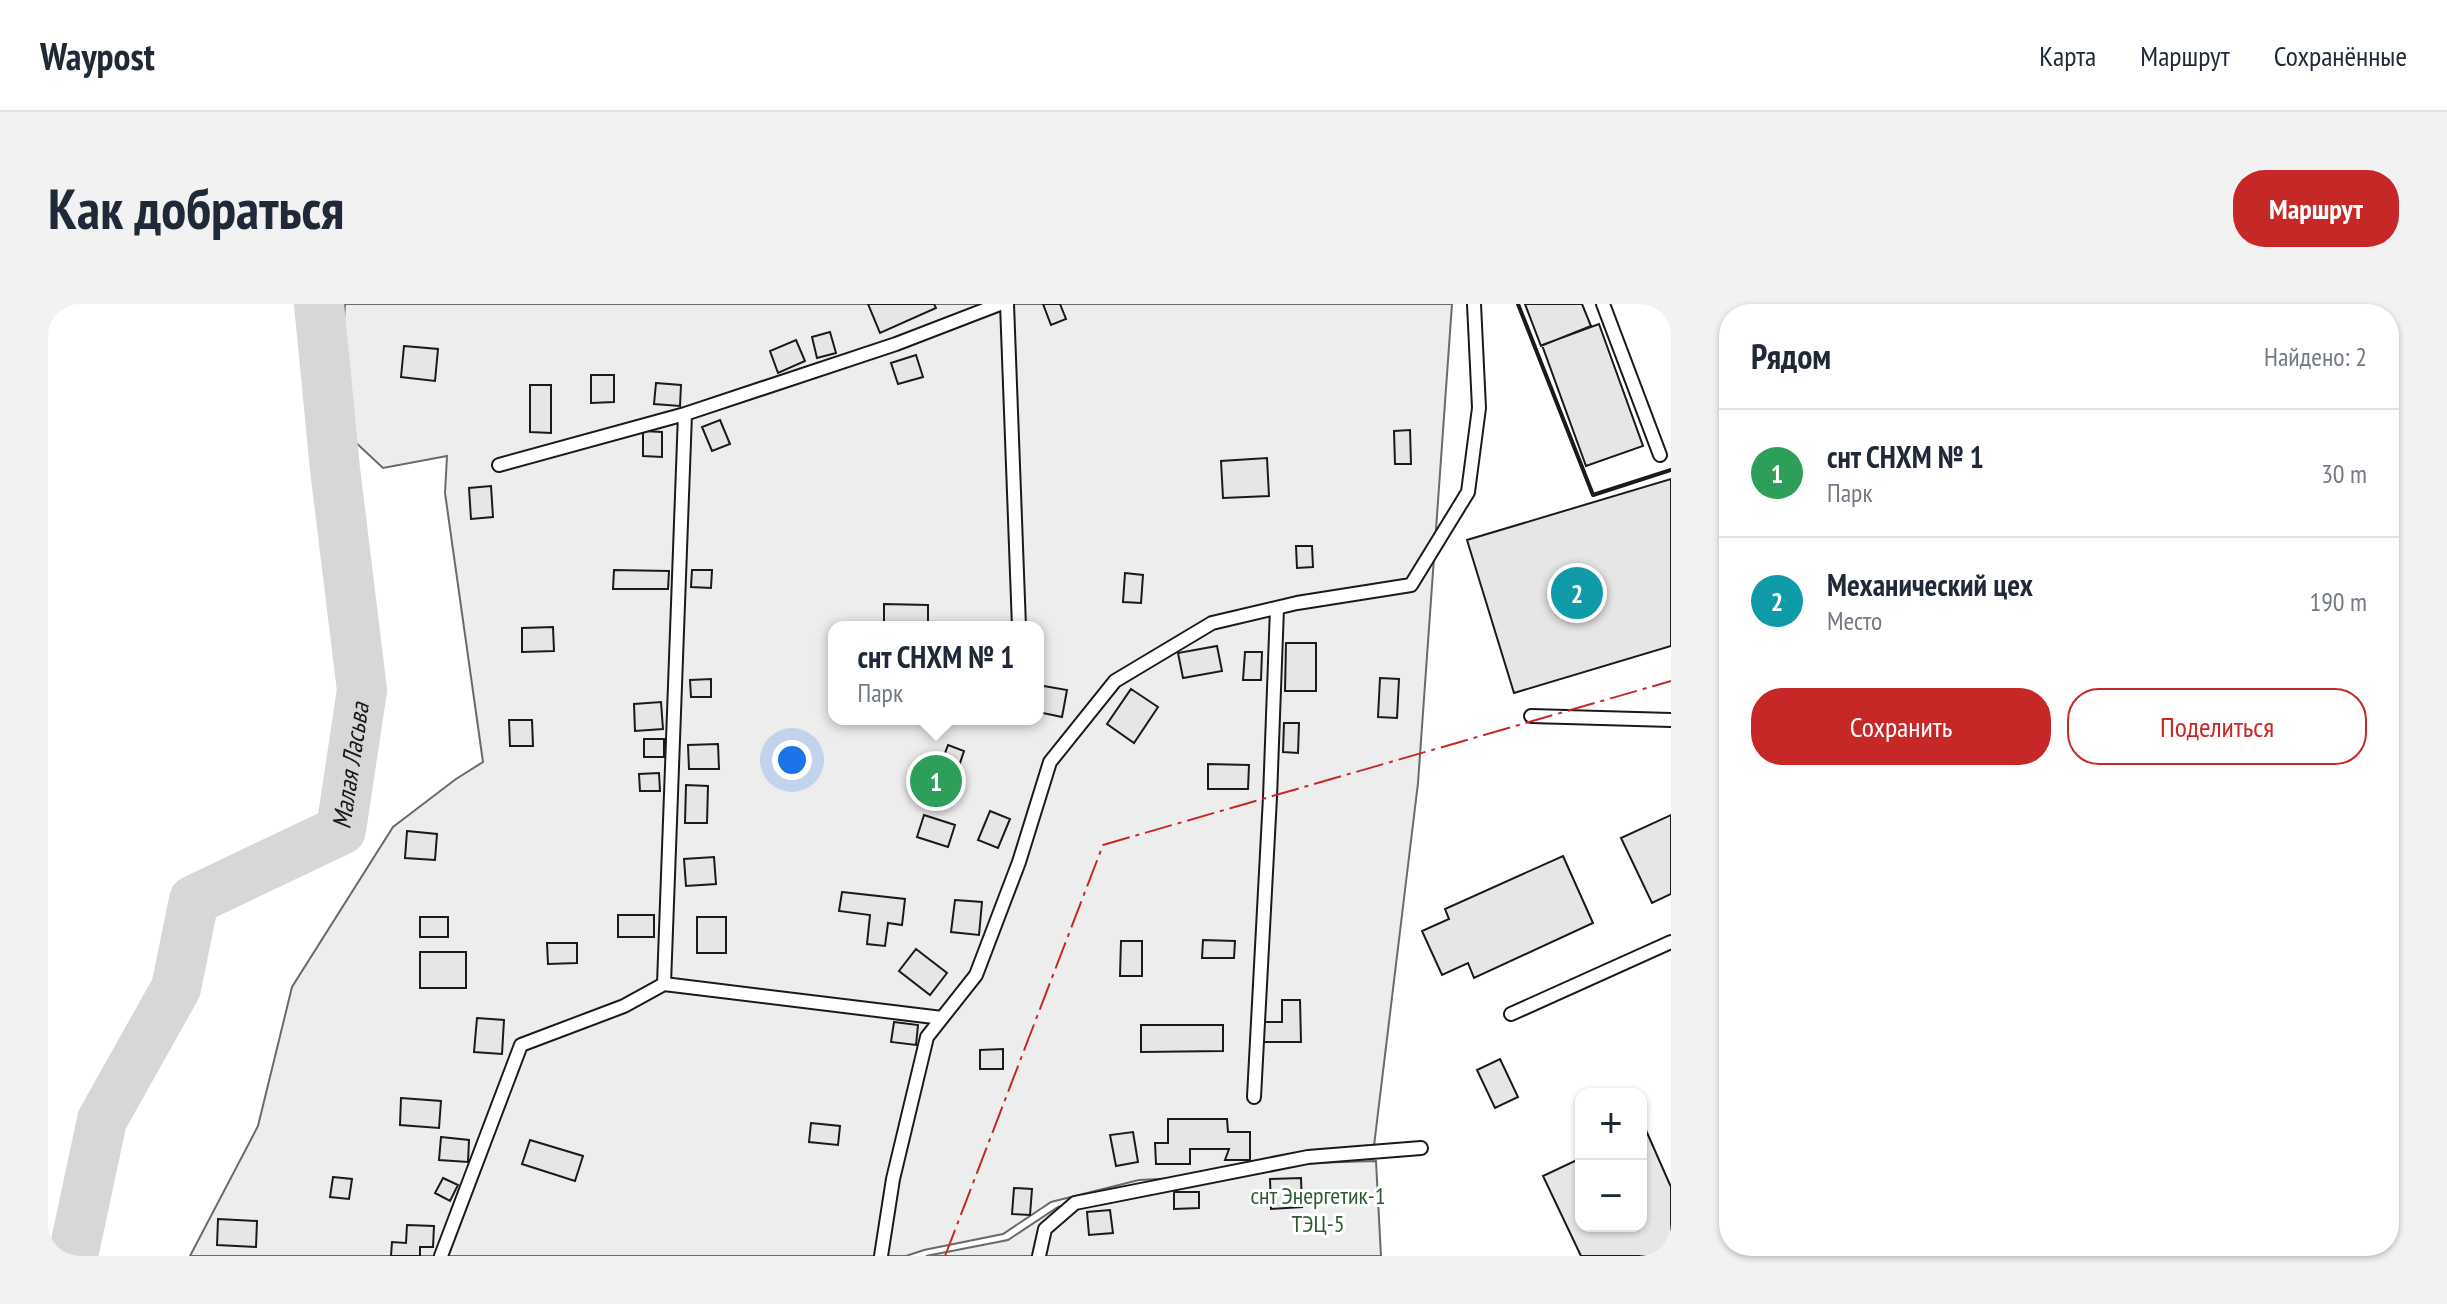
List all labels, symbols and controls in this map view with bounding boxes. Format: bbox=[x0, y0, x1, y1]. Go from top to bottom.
text: Waypost bbox=[40, 31, 155, 80]
text: Карта bbox=[2039, 37, 2096, 74]
text: Маршрут bbox=[2140, 37, 2230, 74]
text: Сохранённые bbox=[2274, 37, 2407, 74]
button: Маршрут bbox=[2233, 170, 2399, 247]
text: Как добраться bbox=[48, 172, 344, 244]
text: Рядом bbox=[1751, 334, 1831, 378]
text: Найдено: 2 bbox=[2264, 340, 2367, 373]
text: снт СНХМ № 1 bbox=[1827, 437, 1984, 476]
text: 1 bbox=[1771, 457, 1783, 490]
text: 30 m bbox=[2321, 457, 2367, 490]
text: Парк bbox=[1827, 476, 1872, 509]
pin: 2 bbox=[1551, 563, 1603, 623]
text: Механический цех bbox=[1827, 565, 2033, 604]
text: 2 bbox=[1771, 585, 1783, 618]
text: 190 m bbox=[2309, 585, 2367, 618]
text: Место bbox=[1827, 604, 1882, 637]
popup bbox=[828, 621, 1044, 725]
text: снт СНХМ № 1 bbox=[858, 637, 1014, 676]
text: Парк bbox=[858, 676, 903, 709]
button: Сохранить bbox=[1751, 688, 2051, 765]
button: Поделиться bbox=[2067, 688, 2367, 765]
water label: Малая Ласьва bbox=[324, 699, 376, 831]
your location bbox=[772, 740, 812, 780]
pin: 1 bbox=[910, 751, 962, 811]
map controls bbox=[1575, 1088, 1647, 1232]
button: + bbox=[1575, 1088, 1647, 1160]
button: − bbox=[1575, 1160, 1647, 1232]
park label: снт Энергетик-1 ТЭЦ-5 bbox=[1250, 1180, 1386, 1239]

